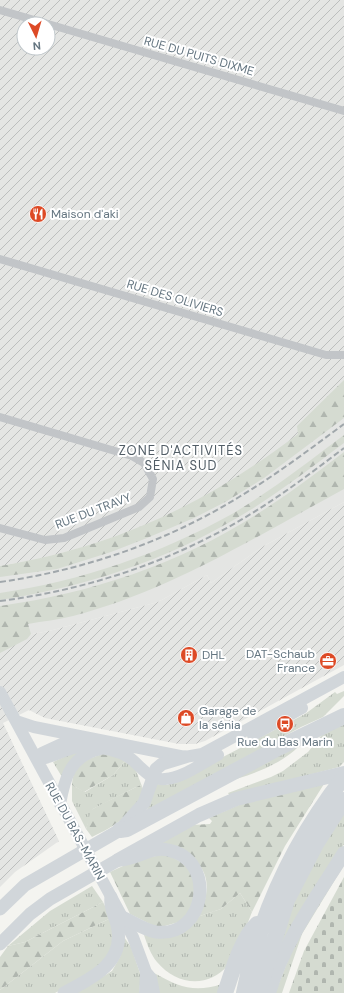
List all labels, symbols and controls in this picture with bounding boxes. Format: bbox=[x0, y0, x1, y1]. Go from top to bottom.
north arrow bbox=[16, 16, 56, 56]
street label: RUE DU PUITS DIXME bbox=[142, 33, 256, 79]
text: N bbox=[32, 39, 41, 53]
restaurant icon: Maison d'aki bbox=[28, 204, 48, 224]
place label: Maison d'aki bbox=[51, 206, 119, 222]
street label: RUE DES OLIVIERS bbox=[125, 276, 225, 320]
district label: ZONE D'ACTIVITÉS SÉNIA SUD bbox=[119, 441, 243, 474]
street label: RUE DU TRAVY bbox=[53, 489, 133, 533]
building icon: DHL bbox=[179, 645, 199, 665]
place label: DAT-Schaub France bbox=[246, 646, 315, 676]
place label: DHL bbox=[202, 647, 225, 663]
office icon: DAT-Schaub France bbox=[318, 651, 338, 671]
place label: Garage de la sénia bbox=[199, 703, 257, 733]
shop icon: Garage de la sénia bbox=[176, 708, 196, 728]
bus stop icon: Rue du Bas Marin bbox=[275, 714, 295, 734]
place label: Rue du Bas Marin bbox=[237, 734, 333, 750]
street label: RUE DU BAS-MARIN bbox=[42, 779, 108, 883]

